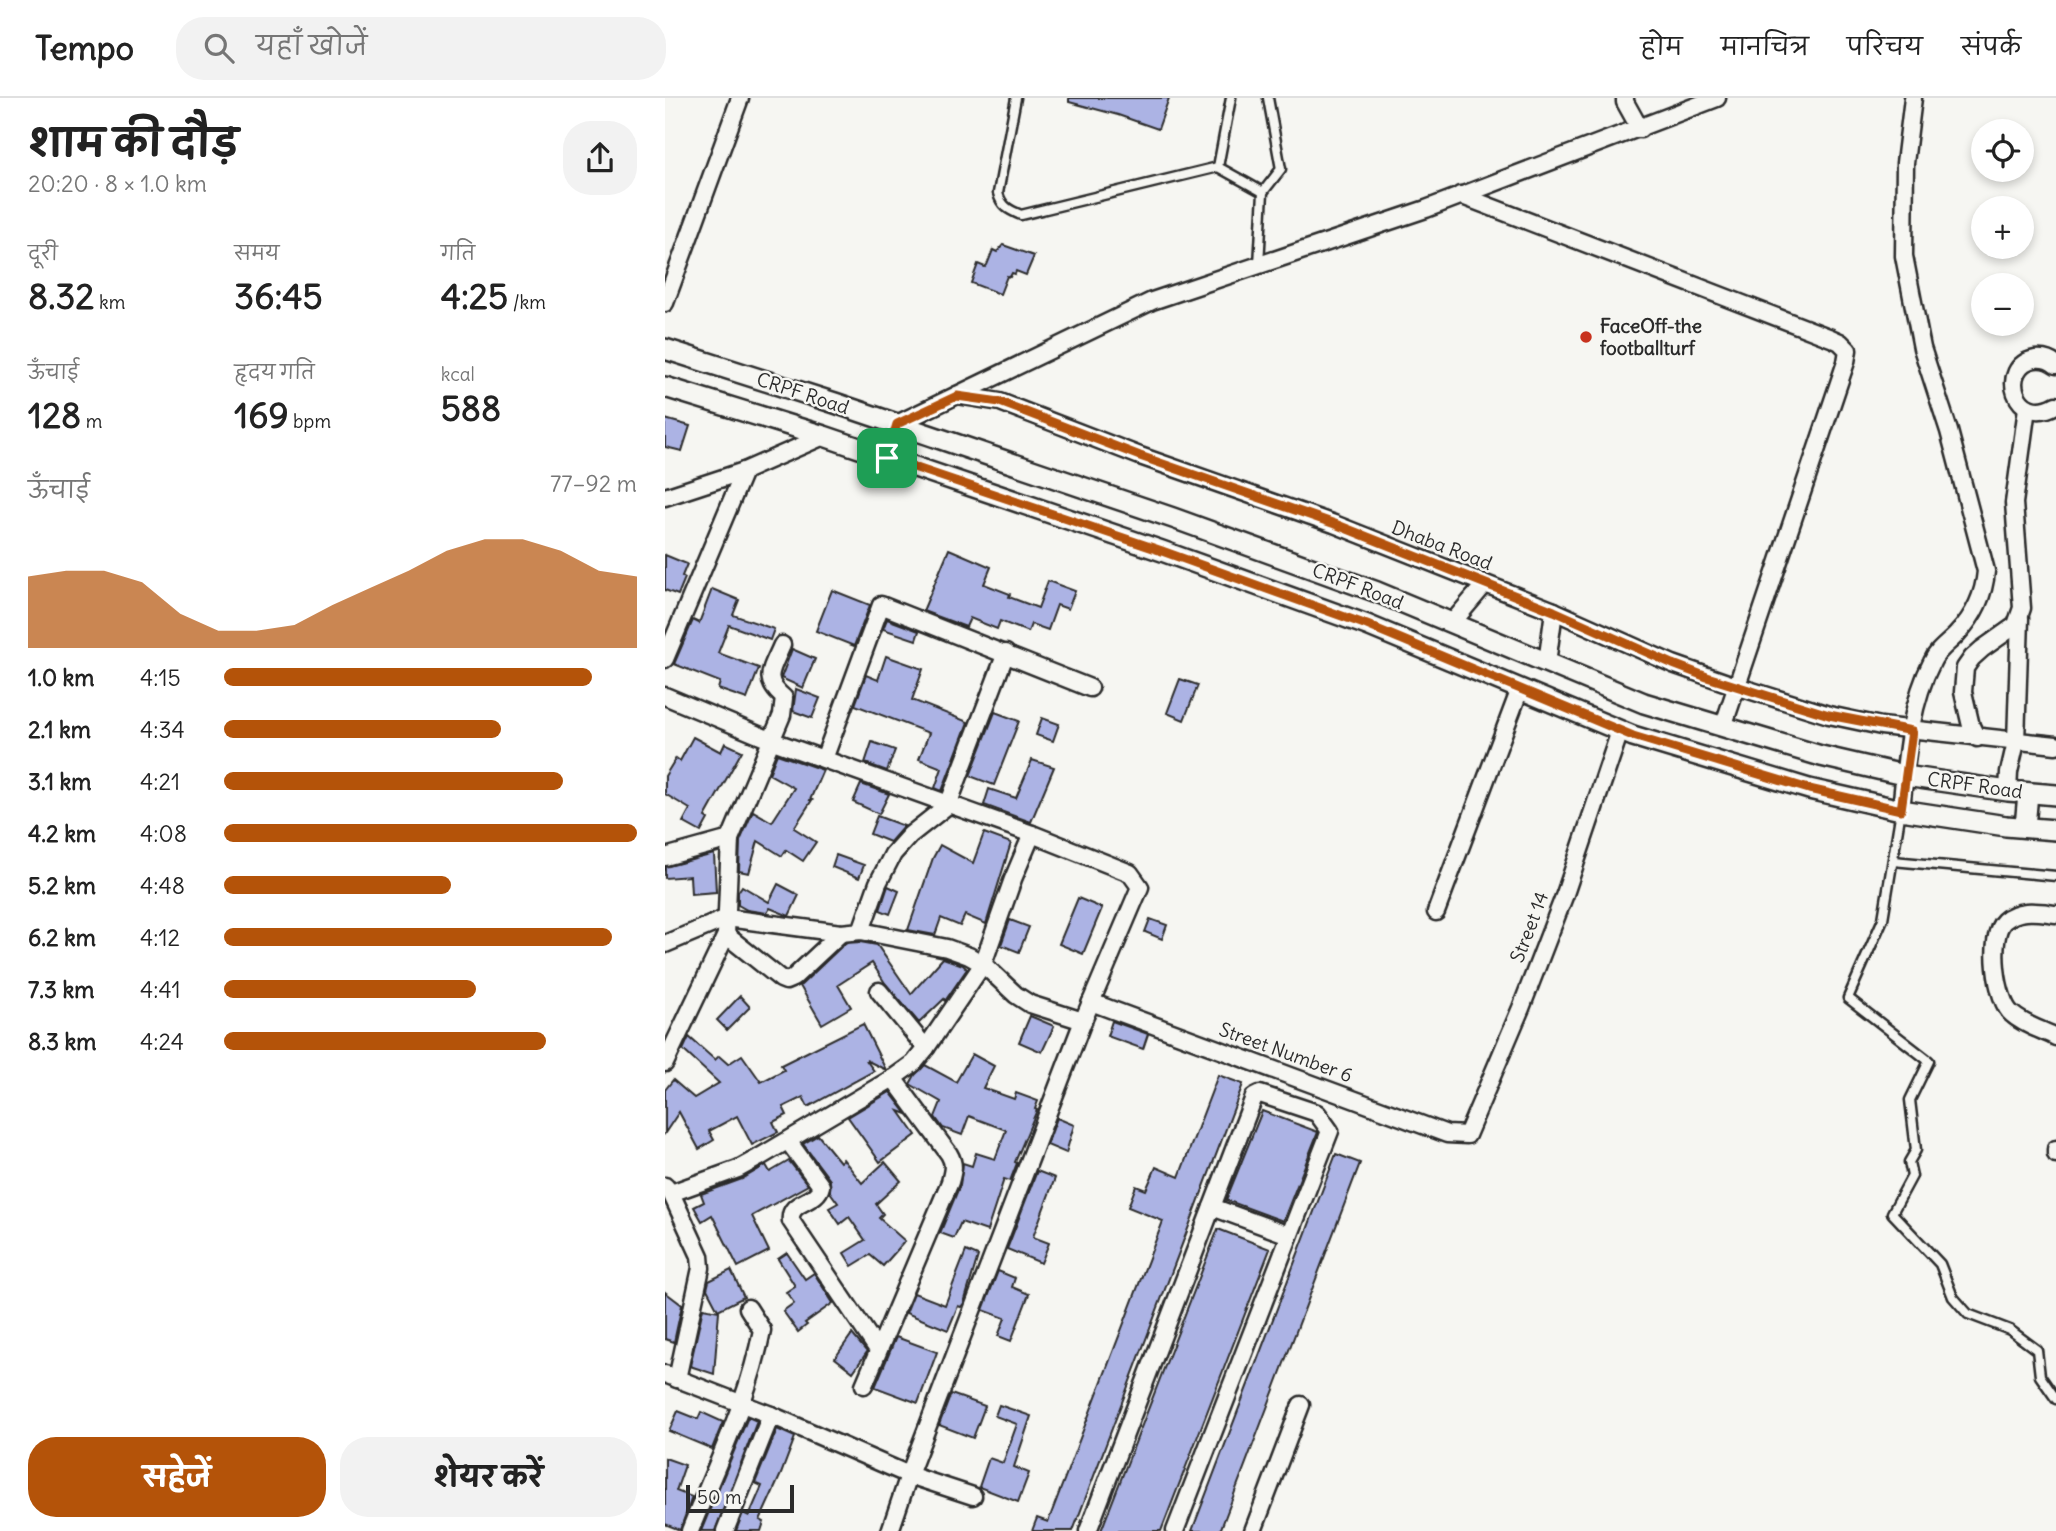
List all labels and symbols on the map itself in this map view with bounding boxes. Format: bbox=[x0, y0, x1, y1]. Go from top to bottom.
place label: FaceOff-the footballturf bbox=[1600, 314, 1702, 360]
marker: FaceOff-the footballturf bbox=[1578, 329, 1594, 345]
street label: CRPF Road bbox=[754, 367, 852, 419]
pin bbox=[857, 428, 917, 488]
street label: Dhaba Road bbox=[1388, 515, 1496, 575]
street label: CRPF Road bbox=[1309, 558, 1407, 614]
street label: CRPF Road bbox=[1926, 766, 2024, 804]
street label: Street 14 bbox=[1505, 888, 1553, 966]
street label: Street Number 6 bbox=[1216, 1017, 1356, 1087]
scale bar bbox=[686, 1482, 795, 1514]

